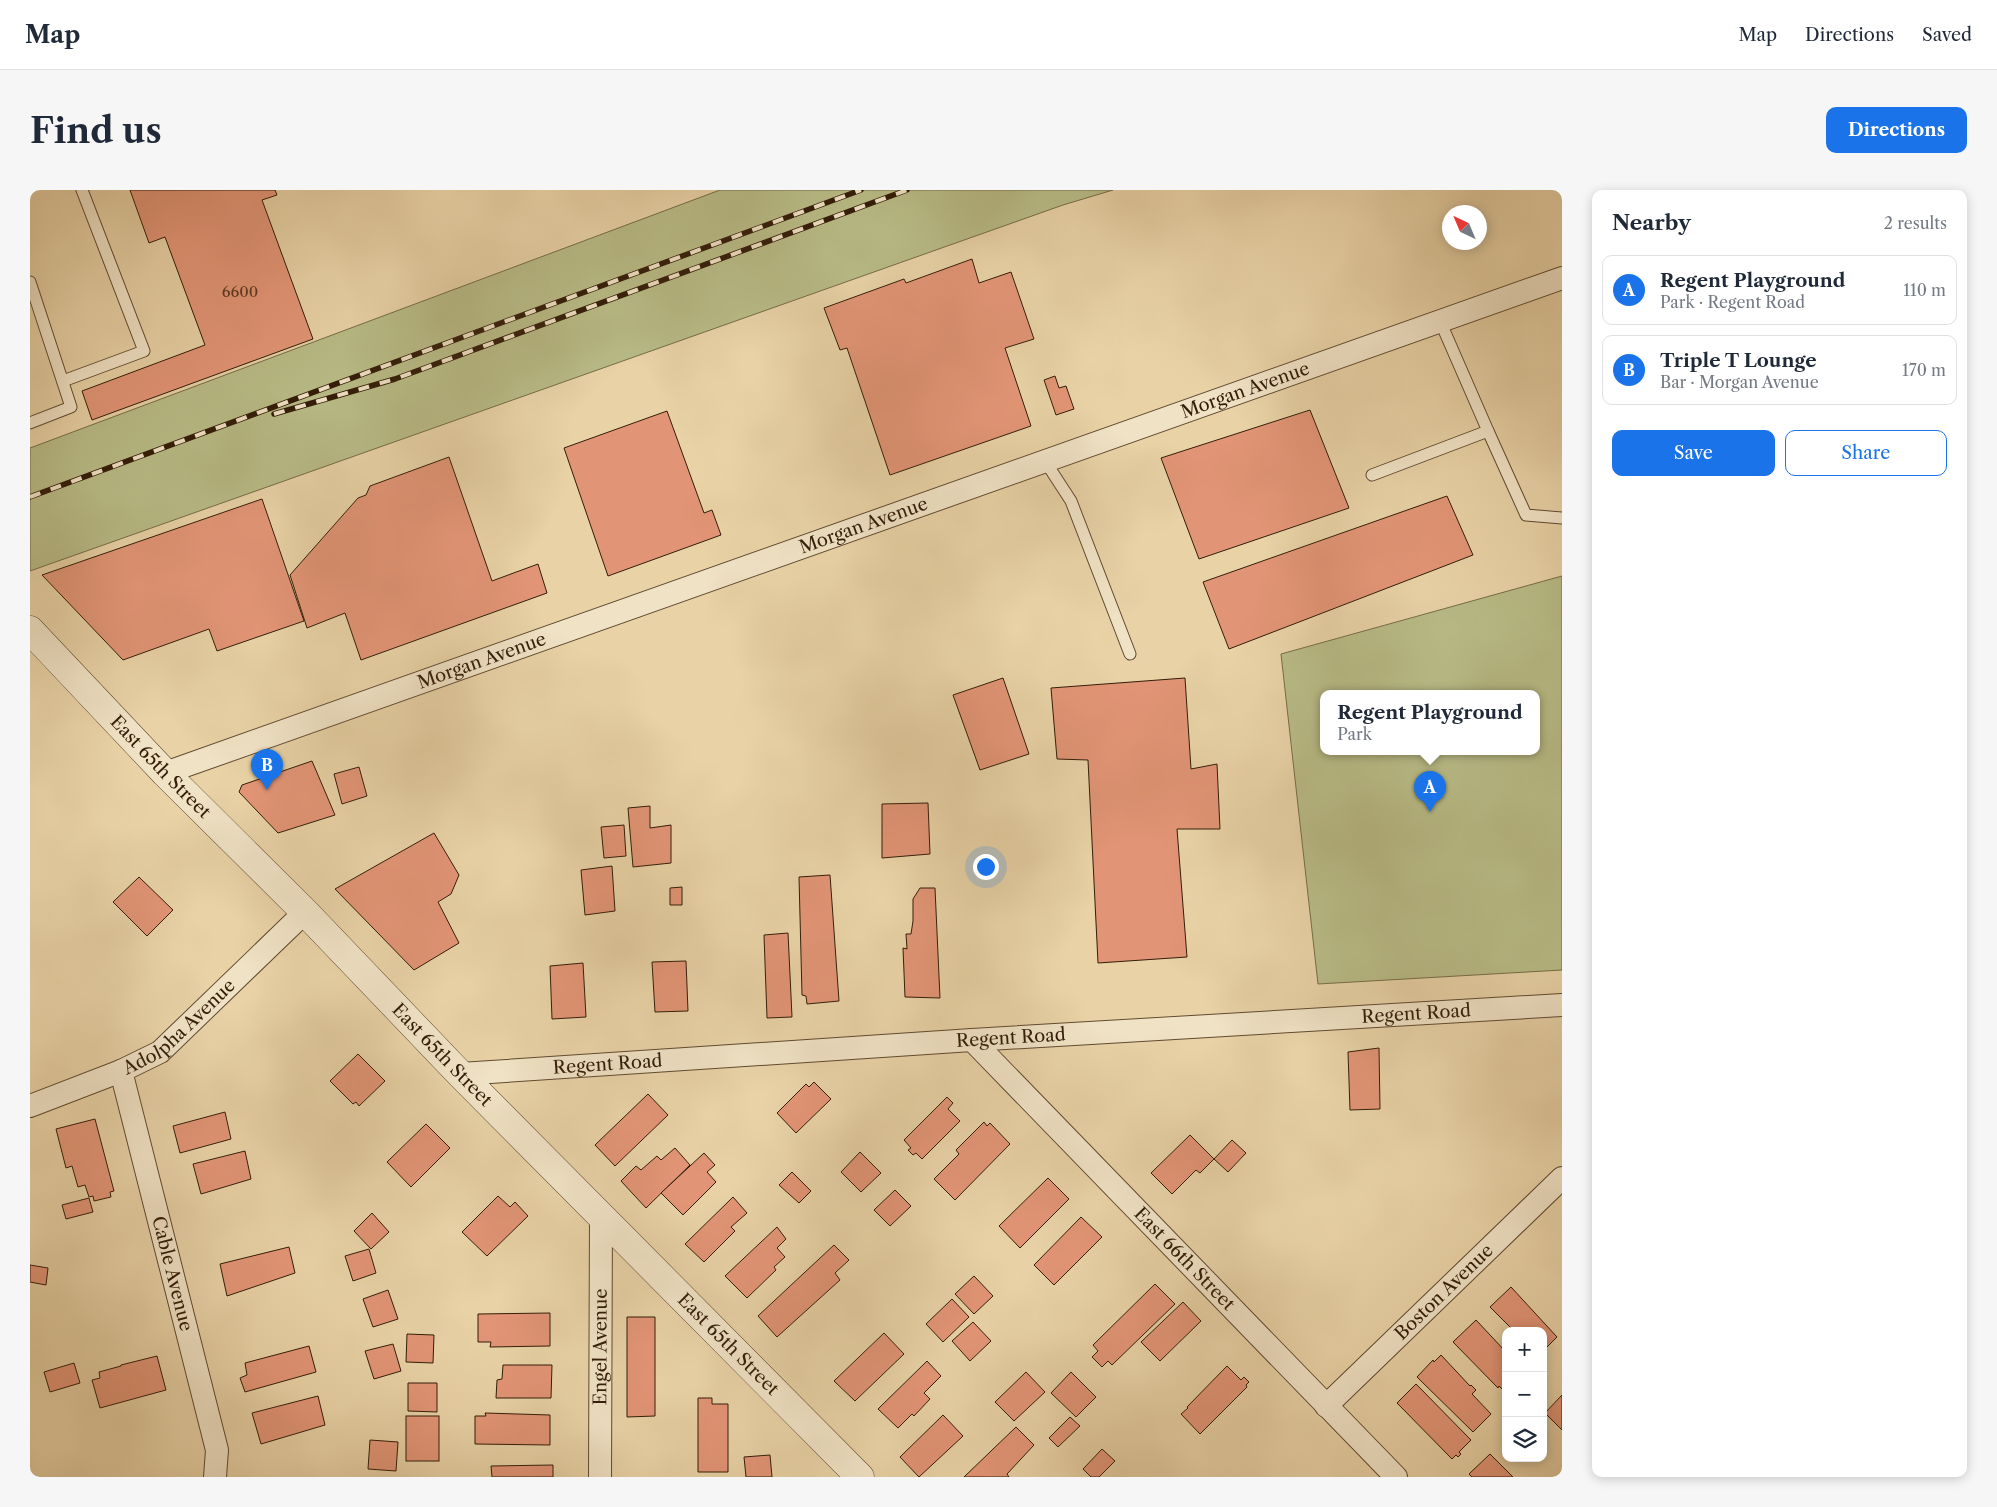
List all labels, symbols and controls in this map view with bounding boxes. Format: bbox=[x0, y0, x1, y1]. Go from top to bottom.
text: Map bbox=[25, 20, 80, 49]
text: Map bbox=[1738, 24, 1777, 46]
text: Directions bbox=[1805, 24, 1894, 46]
text: Saved bbox=[1922, 24, 1972, 46]
button: Directions bbox=[1826, 107, 1967, 153]
text: Find us bbox=[30, 109, 162, 152]
north arrow bbox=[1442, 205, 1487, 250]
text: Nearby bbox=[1612, 210, 1691, 235]
text: 2 results bbox=[1884, 213, 1947, 233]
text: Regent Playground bbox=[1660, 269, 1846, 292]
text: A bbox=[1623, 280, 1635, 300]
text: 110 m bbox=[1903, 280, 1946, 300]
house number: 6600 bbox=[222, 282, 258, 301]
text: Park · Regent Road bbox=[1660, 292, 1805, 312]
text: Triple T Lounge bbox=[1660, 349, 1817, 372]
street label: Morgan Avenue bbox=[1178, 357, 1312, 423]
text: B bbox=[1623, 360, 1635, 380]
text: 170 m bbox=[1902, 360, 1946, 380]
text: Bar · Morgan Avenue bbox=[1660, 372, 1819, 392]
button: Save bbox=[1612, 430, 1775, 476]
button: Share bbox=[1785, 430, 1947, 476]
street label: Morgan Avenue bbox=[796, 493, 931, 558]
street label: Morgan Avenue bbox=[415, 628, 549, 694]
popup bbox=[1320, 690, 1540, 755]
text: Regent Playground bbox=[1337, 701, 1523, 724]
street label: East 65th Street bbox=[105, 711, 216, 823]
text: Park bbox=[1337, 724, 1372, 744]
pin: B bbox=[251, 749, 283, 790]
pin: A bbox=[1414, 771, 1446, 812]
your location bbox=[973, 854, 999, 880]
street label: Adolpha Avenue bbox=[118, 974, 240, 1080]
street label: East 65th Street bbox=[387, 999, 497, 1111]
street label: Regent Road bbox=[1361, 999, 1472, 1028]
street label: Regent Road bbox=[955, 1023, 1066, 1052]
street label: Regent Road bbox=[552, 1050, 663, 1079]
street label: East 66th Street bbox=[1129, 1203, 1240, 1316]
street label: Cable Avenue bbox=[147, 1214, 197, 1333]
street label: Boston Avenue bbox=[1390, 1240, 1498, 1344]
street label: Engel Avenue bbox=[589, 1289, 612, 1405]
street label: East 65th Street bbox=[673, 1289, 784, 1400]
map controls bbox=[1502, 1327, 1547, 1462]
button: + bbox=[1502, 1327, 1547, 1372]
button: − bbox=[1502, 1372, 1547, 1417]
button: layers bbox=[1502, 1417, 1547, 1462]

